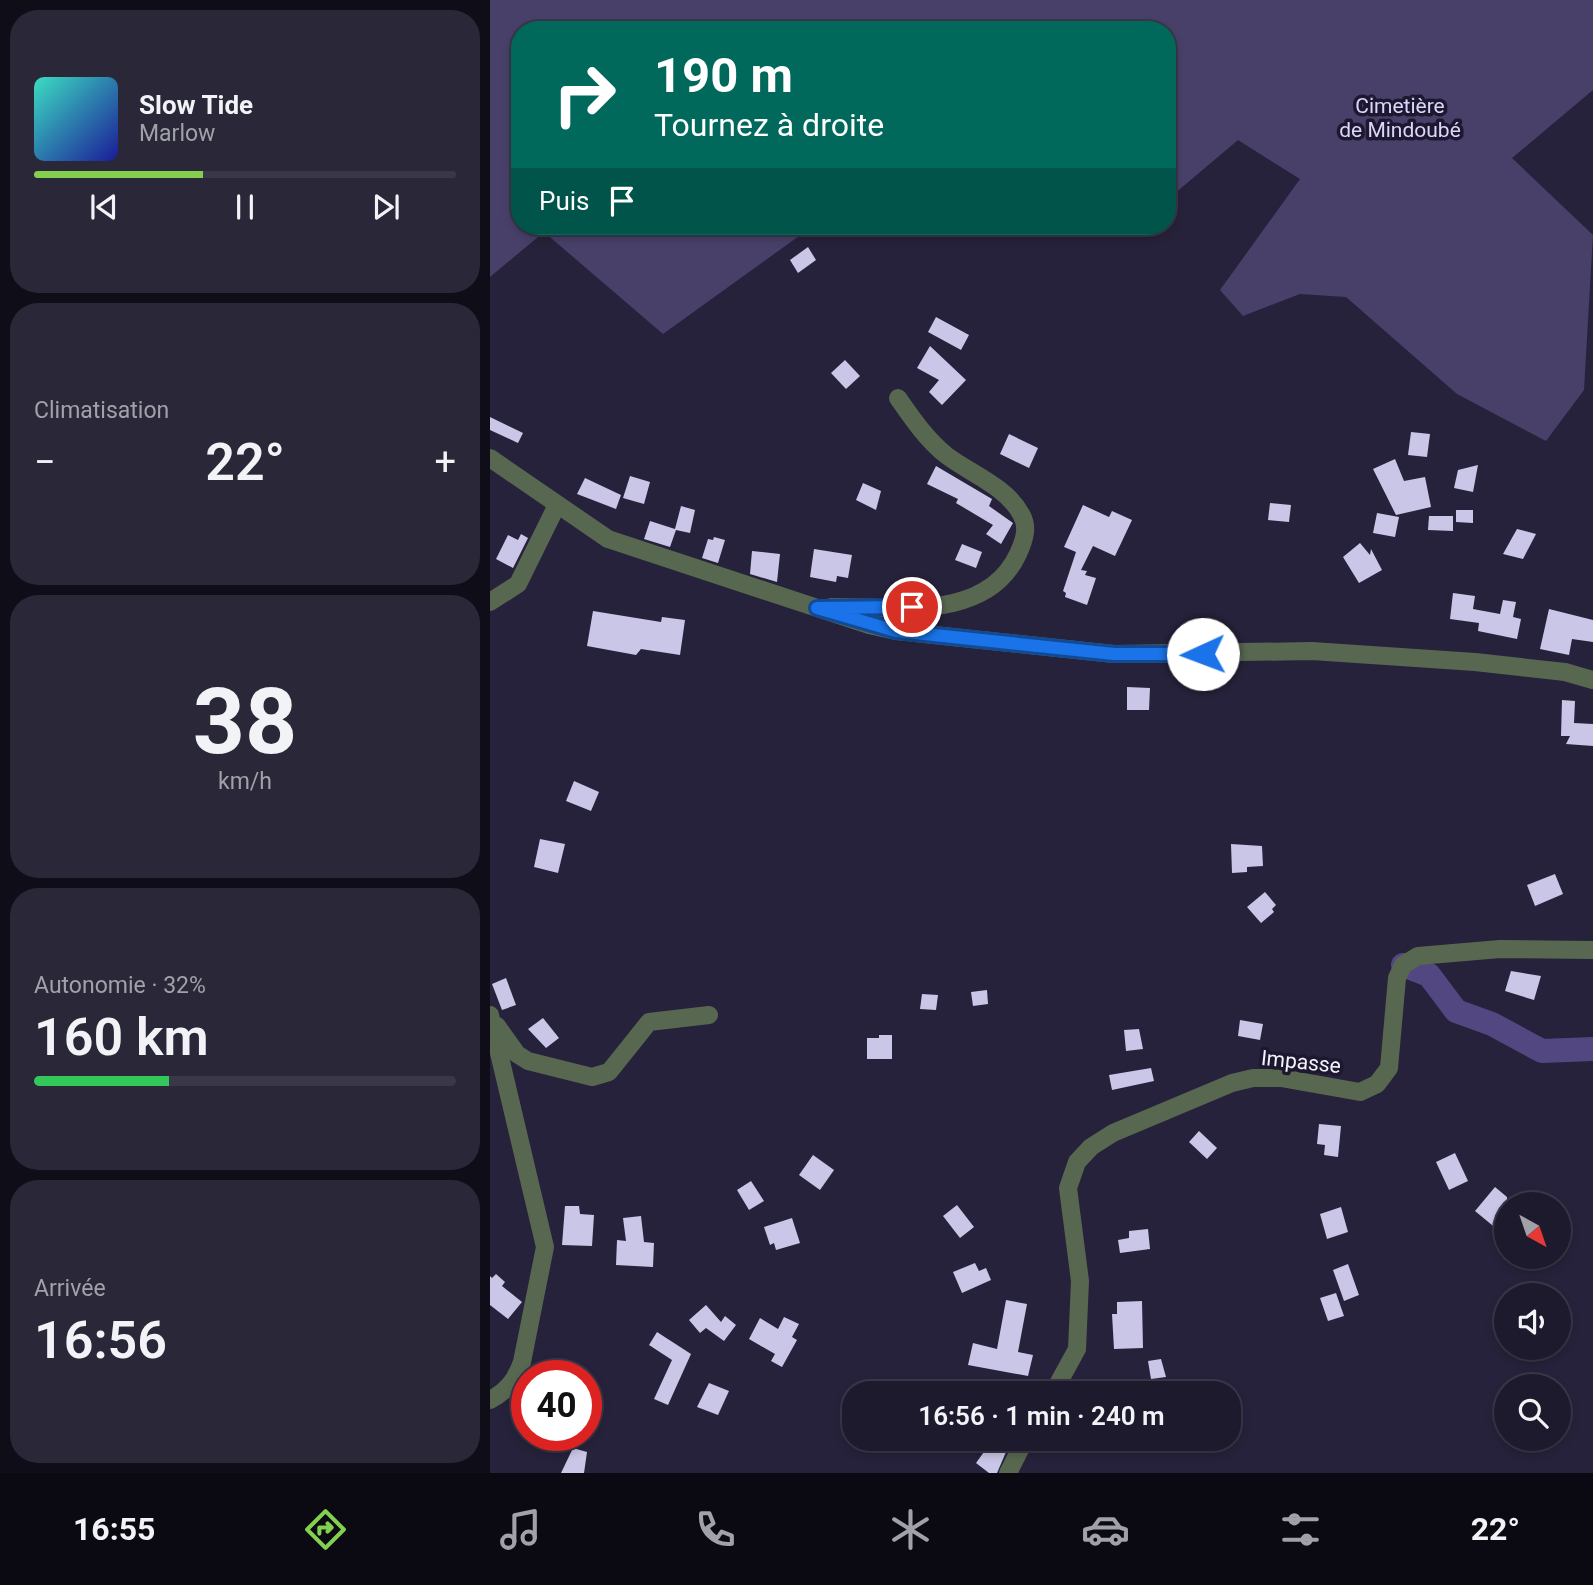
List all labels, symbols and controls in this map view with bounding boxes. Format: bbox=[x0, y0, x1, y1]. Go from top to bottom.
text: 190 m bbox=[654, 47, 793, 104]
icon: right bbox=[539, 49, 630, 140]
text: Slow Tide bbox=[139, 90, 253, 120]
park label: Cimetière de Mindoubé bbox=[1339, 94, 1461, 142]
text: Tournez à droite bbox=[654, 106, 884, 144]
text: Marlow bbox=[139, 120, 215, 147]
icon: arrive bbox=[603, 182, 641, 220]
text: Puis bbox=[539, 186, 589, 216]
icon: previous bbox=[85, 188, 123, 226]
icon: pause bbox=[226, 188, 264, 226]
icon: next bbox=[367, 188, 405, 226]
text: Climatisation bbox=[34, 397, 169, 424]
text: 22° bbox=[205, 432, 285, 493]
text: − bbox=[34, 440, 56, 484]
text: + bbox=[434, 440, 456, 484]
pin bbox=[882, 577, 942, 637]
icon: arrive bbox=[893, 588, 931, 626]
position arrow bbox=[1166, 617, 1240, 691]
text: 38 bbox=[193, 669, 297, 775]
text: km/h bbox=[218, 768, 272, 795]
text: Autonomie · 32% bbox=[34, 972, 206, 999]
text: 160 km bbox=[34, 1007, 209, 1068]
street label: Impasse bbox=[1260, 1046, 1342, 1078]
north arrow bbox=[1494, 1192, 1572, 1269]
map controls bbox=[1494, 1192, 1571, 1451]
text: Arrivée bbox=[34, 1275, 106, 1302]
button: sound bbox=[1494, 1283, 1571, 1360]
text: 16:56 bbox=[34, 1310, 167, 1371]
speed limit sign: 40 bbox=[511, 1360, 602, 1451]
button: search bbox=[1494, 1374, 1571, 1451]
text: 16:56 · 1 min · 240 m bbox=[918, 1401, 1165, 1431]
icon: directions bbox=[301, 1505, 350, 1554]
icon: music bbox=[496, 1505, 545, 1554]
icon: phone bbox=[691, 1505, 740, 1554]
icon: climate bbox=[886, 1505, 935, 1554]
icon: car bbox=[1081, 1505, 1130, 1554]
icon: filters bbox=[1276, 1505, 1325, 1554]
text: 16:55 bbox=[73, 1510, 155, 1548]
text: 22° bbox=[1471, 1510, 1520, 1548]

